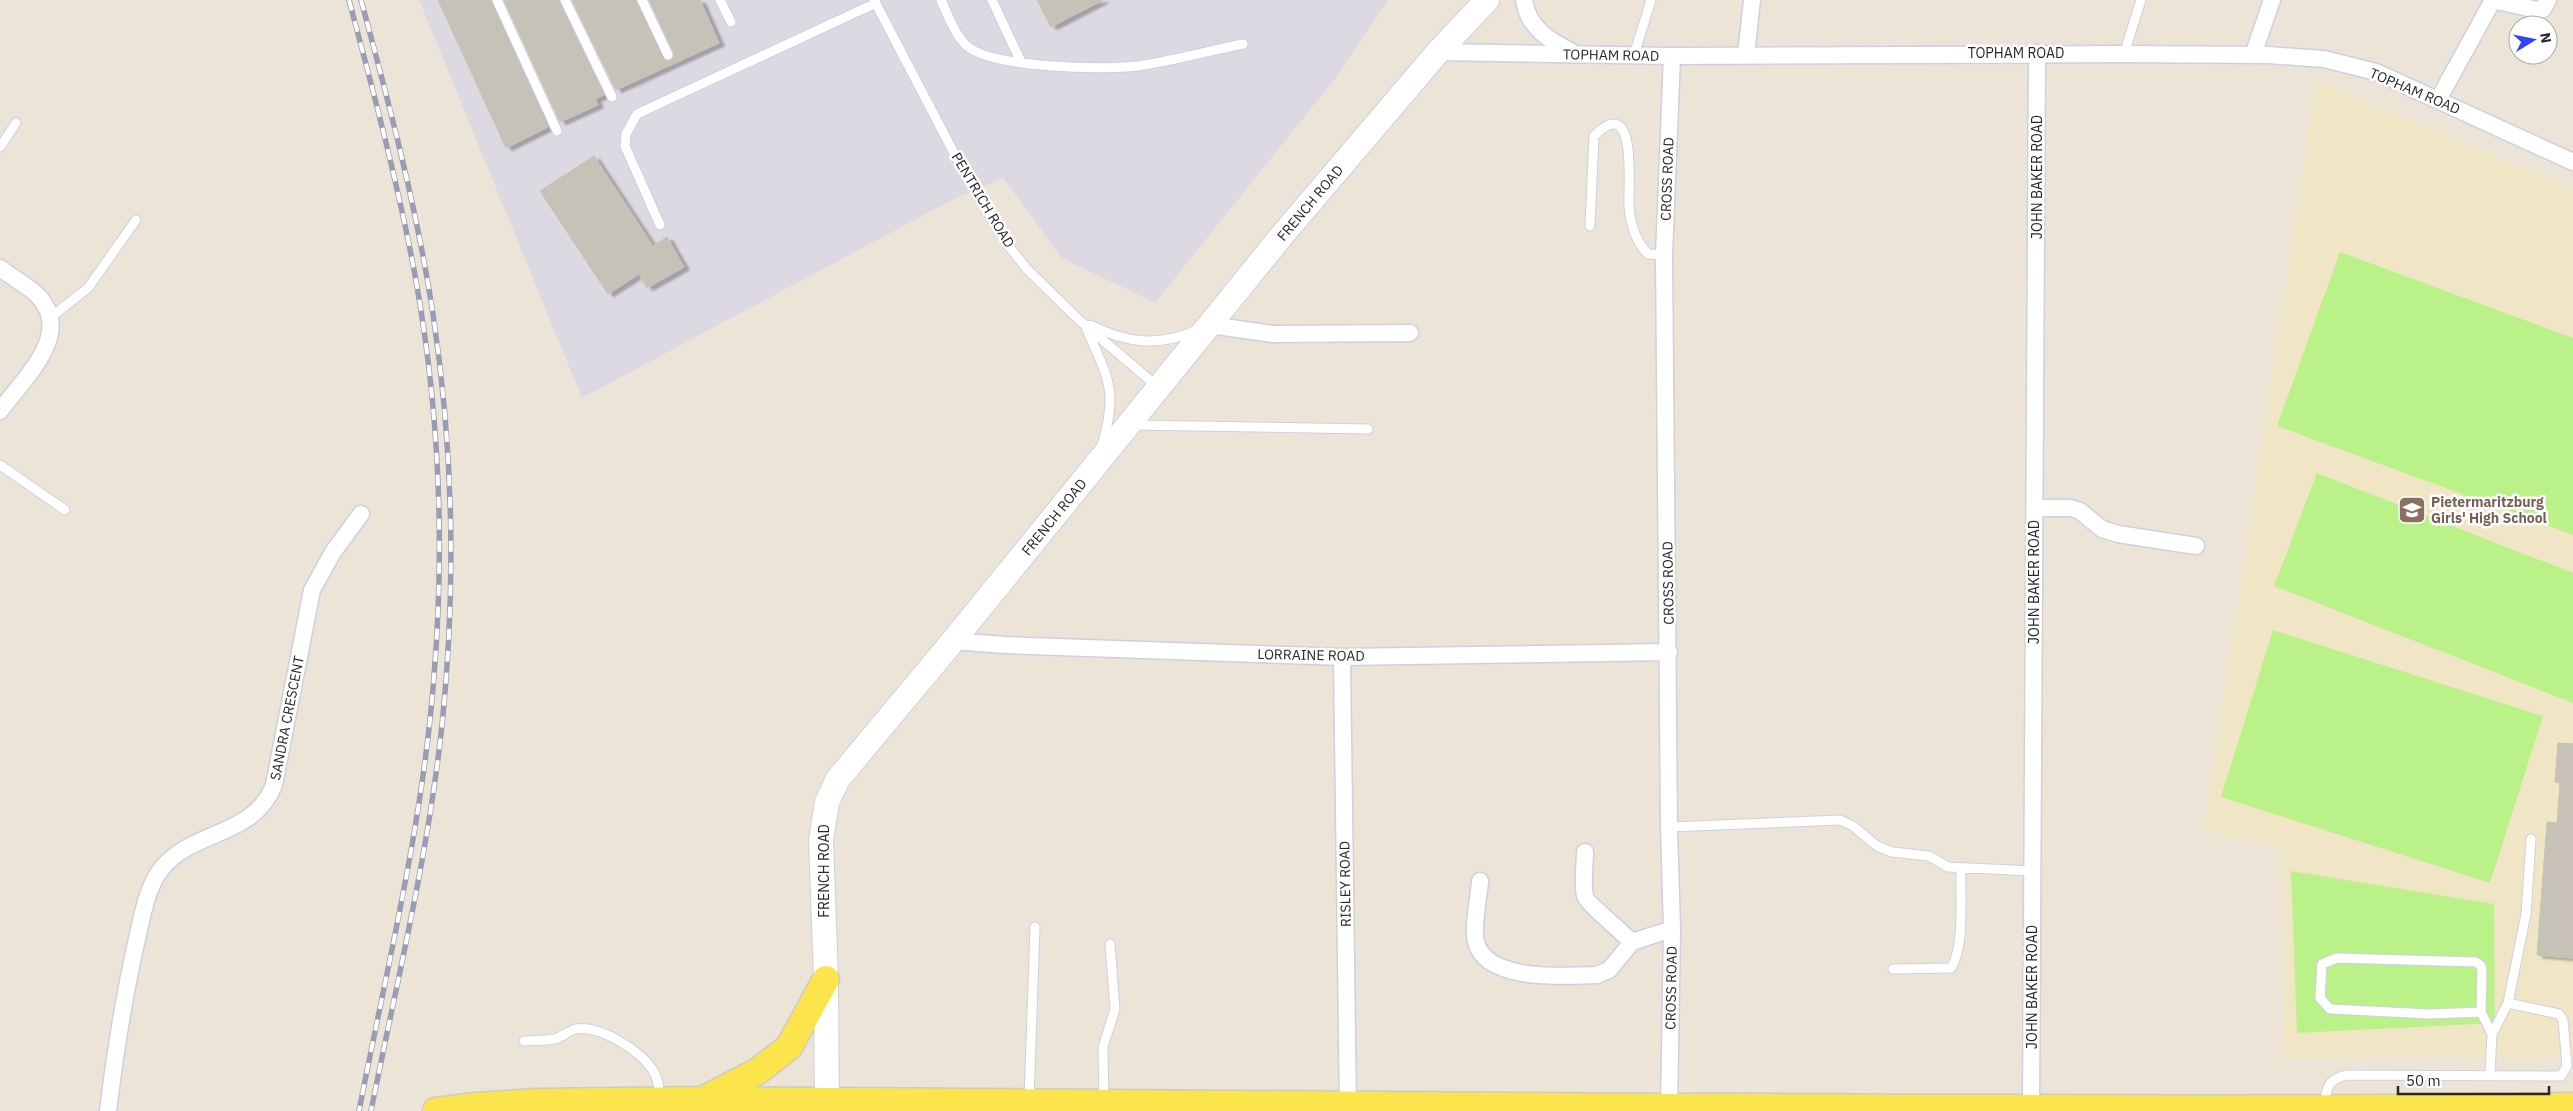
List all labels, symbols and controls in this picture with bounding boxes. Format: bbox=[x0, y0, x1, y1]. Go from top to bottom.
north arrow bbox=[2508, 15, 2558, 65]
text: N bbox=[2536, 31, 2556, 44]
street label: TOPHAM ROAD bbox=[1968, 44, 2064, 62]
street label: TOPHAM ROAD bbox=[1563, 45, 1659, 65]
street label: TOPHAM ROAD bbox=[2367, 64, 2463, 118]
street label: JOHN BAKER ROAD bbox=[2028, 115, 2046, 239]
street label: CROSS ROAD bbox=[1657, 137, 1677, 221]
street label: PENTRICH ROAD bbox=[947, 149, 1019, 251]
street label: FRENCH ROAD bbox=[1273, 161, 1347, 245]
street label: FRENCH ROAD bbox=[1018, 475, 1090, 559]
place label: Pietermaritzburg Girls' High School bbox=[2431, 493, 2547, 527]
school or university icon: Pietermaritzburg Girls' High School bbox=[2397, 495, 2427, 525]
street label: JOHN BAKER ROAD bbox=[2025, 520, 2043, 644]
street label: CROSS ROAD bbox=[1658, 541, 1678, 625]
street label: LORRAINE ROAD bbox=[1257, 645, 1365, 665]
street label: SANDRA CRESCENT bbox=[266, 654, 308, 782]
street label: FRENCH ROAD bbox=[815, 824, 833, 918]
street label: RISLEY ROAD bbox=[1335, 841, 1355, 927]
street label: JOHN BAKER ROAD bbox=[2023, 925, 2041, 1049]
street label: CROSS ROAD bbox=[1661, 946, 1681, 1030]
scale bar bbox=[2398, 1064, 2549, 1096]
text: 50 m bbox=[2406, 1071, 2441, 1090]

